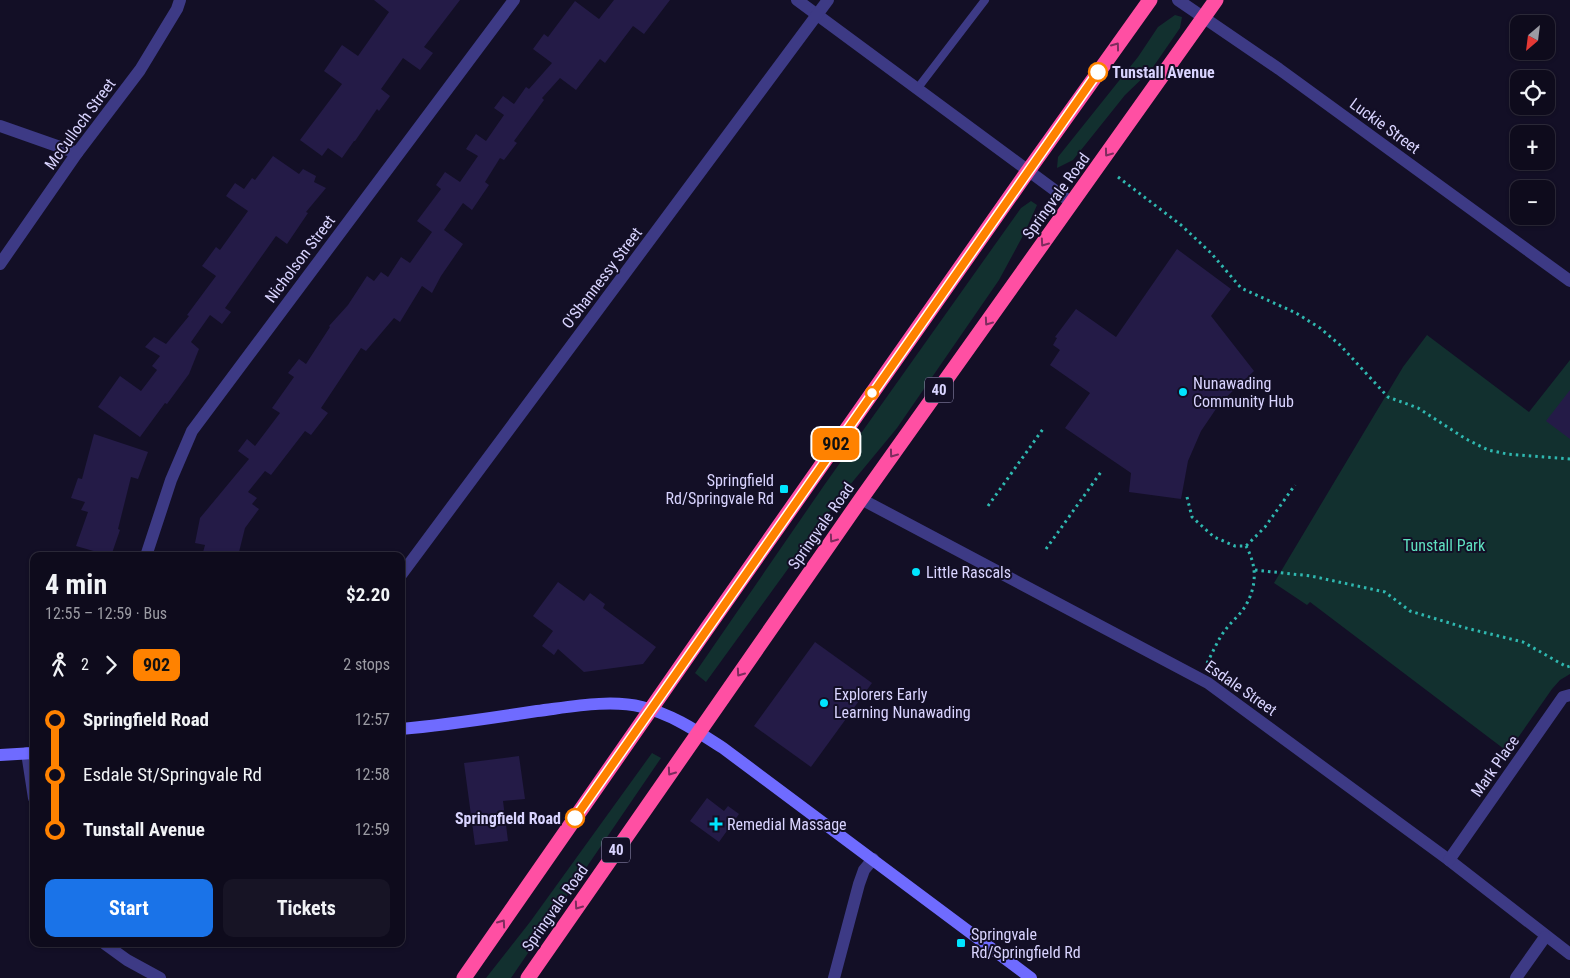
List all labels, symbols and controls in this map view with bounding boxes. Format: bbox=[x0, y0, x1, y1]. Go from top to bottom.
north arrow bbox=[1510, 15, 1555, 60]
map controls bbox=[1510, 15, 1555, 225]
one-way arrow bbox=[1110, 43, 1120, 52]
marker: Tunstall Avenue bbox=[1088, 62, 1108, 82]
place label: Tunstall Avenue bbox=[1112, 63, 1215, 82]
button: locate bbox=[1510, 70, 1555, 115]
street label: McCulloch Street bbox=[41, 75, 120, 173]
street label: Luckie Street bbox=[1346, 94, 1424, 158]
button: + bbox=[1510, 125, 1555, 170]
one-way arrow bbox=[1105, 147, 1114, 157]
street label: Springvale Road bbox=[1018, 149, 1094, 243]
button: − bbox=[1510, 180, 1555, 225]
street label: Nicholson Street bbox=[261, 211, 339, 307]
street label: O'Shannessy Street bbox=[558, 224, 646, 332]
one-way arrow bbox=[1041, 237, 1050, 247]
one-way arrow bbox=[985, 316, 994, 326]
place label: Nunawading Community Hub bbox=[1193, 374, 1294, 411]
road number: 40 bbox=[925, 378, 953, 402]
unlabelled marker bbox=[865, 386, 879, 400]
marker: Nunawading Community Hub bbox=[1177, 386, 1189, 398]
line badge: 902 bbox=[807, 428, 865, 460]
text: 902 bbox=[822, 433, 850, 454]
one-way arrow bbox=[890, 448, 899, 458]
place label: Springfield Rd/Springvale Rd bbox=[666, 471, 774, 508]
street label: Springvale Road bbox=[784, 479, 858, 573]
marker: Springfield Rd/Springvale Rd bbox=[778, 483, 790, 495]
one-way arrow bbox=[830, 533, 839, 542]
park label: Tunstall Park bbox=[1403, 536, 1486, 555]
place label: Little Rascals bbox=[926, 563, 1011, 582]
marker: Little Rascals bbox=[910, 566, 922, 578]
text: 4 min bbox=[45, 568, 107, 601]
text: $2.20 bbox=[346, 583, 390, 606]
text: 12:55 – 12:59 · Bus bbox=[45, 604, 167, 623]
icon: walk bbox=[45, 651, 73, 679]
icon: forward bbox=[97, 651, 125, 679]
text: 902 bbox=[143, 654, 170, 675]
text: 2 bbox=[81, 655, 89, 674]
text: 2 stops bbox=[343, 655, 390, 674]
street label: Esdale Street bbox=[1201, 656, 1281, 720]
one-way arrow bbox=[737, 667, 746, 676]
place label: Explorers Early Learning Nunawading bbox=[834, 685, 971, 722]
marker: Explorers Early Learning Nunawading bbox=[818, 697, 830, 709]
text: Springfield Road bbox=[83, 708, 209, 731]
text: 12:57 bbox=[355, 710, 390, 729]
street label: Mark Place bbox=[1467, 732, 1523, 800]
text: Esdale St/Springvale Rd bbox=[83, 763, 262, 786]
text: 12:58 bbox=[355, 765, 390, 784]
one-way arrow bbox=[668, 766, 677, 776]
marker: Springfield Road bbox=[565, 808, 585, 828]
place label: Springfield Road bbox=[455, 809, 561, 828]
place label: Remedial Massage bbox=[727, 815, 847, 834]
marker: Remedial Massage bbox=[709, 817, 723, 831]
text: Tunstall Avenue bbox=[83, 818, 205, 841]
text: 12:59 bbox=[355, 820, 390, 839]
road number: 40 bbox=[602, 838, 630, 862]
street label: Springvale Road bbox=[518, 861, 592, 955]
button: Start bbox=[45, 879, 213, 937]
button: Tickets bbox=[223, 879, 390, 937]
one-way arrow bbox=[575, 900, 584, 909]
one-way arrow bbox=[496, 919, 506, 928]
place label: Springvale Rd/Springfield Rd bbox=[971, 925, 1081, 962]
marker: Springvale Rd/Springfield Rd bbox=[955, 937, 967, 949]

